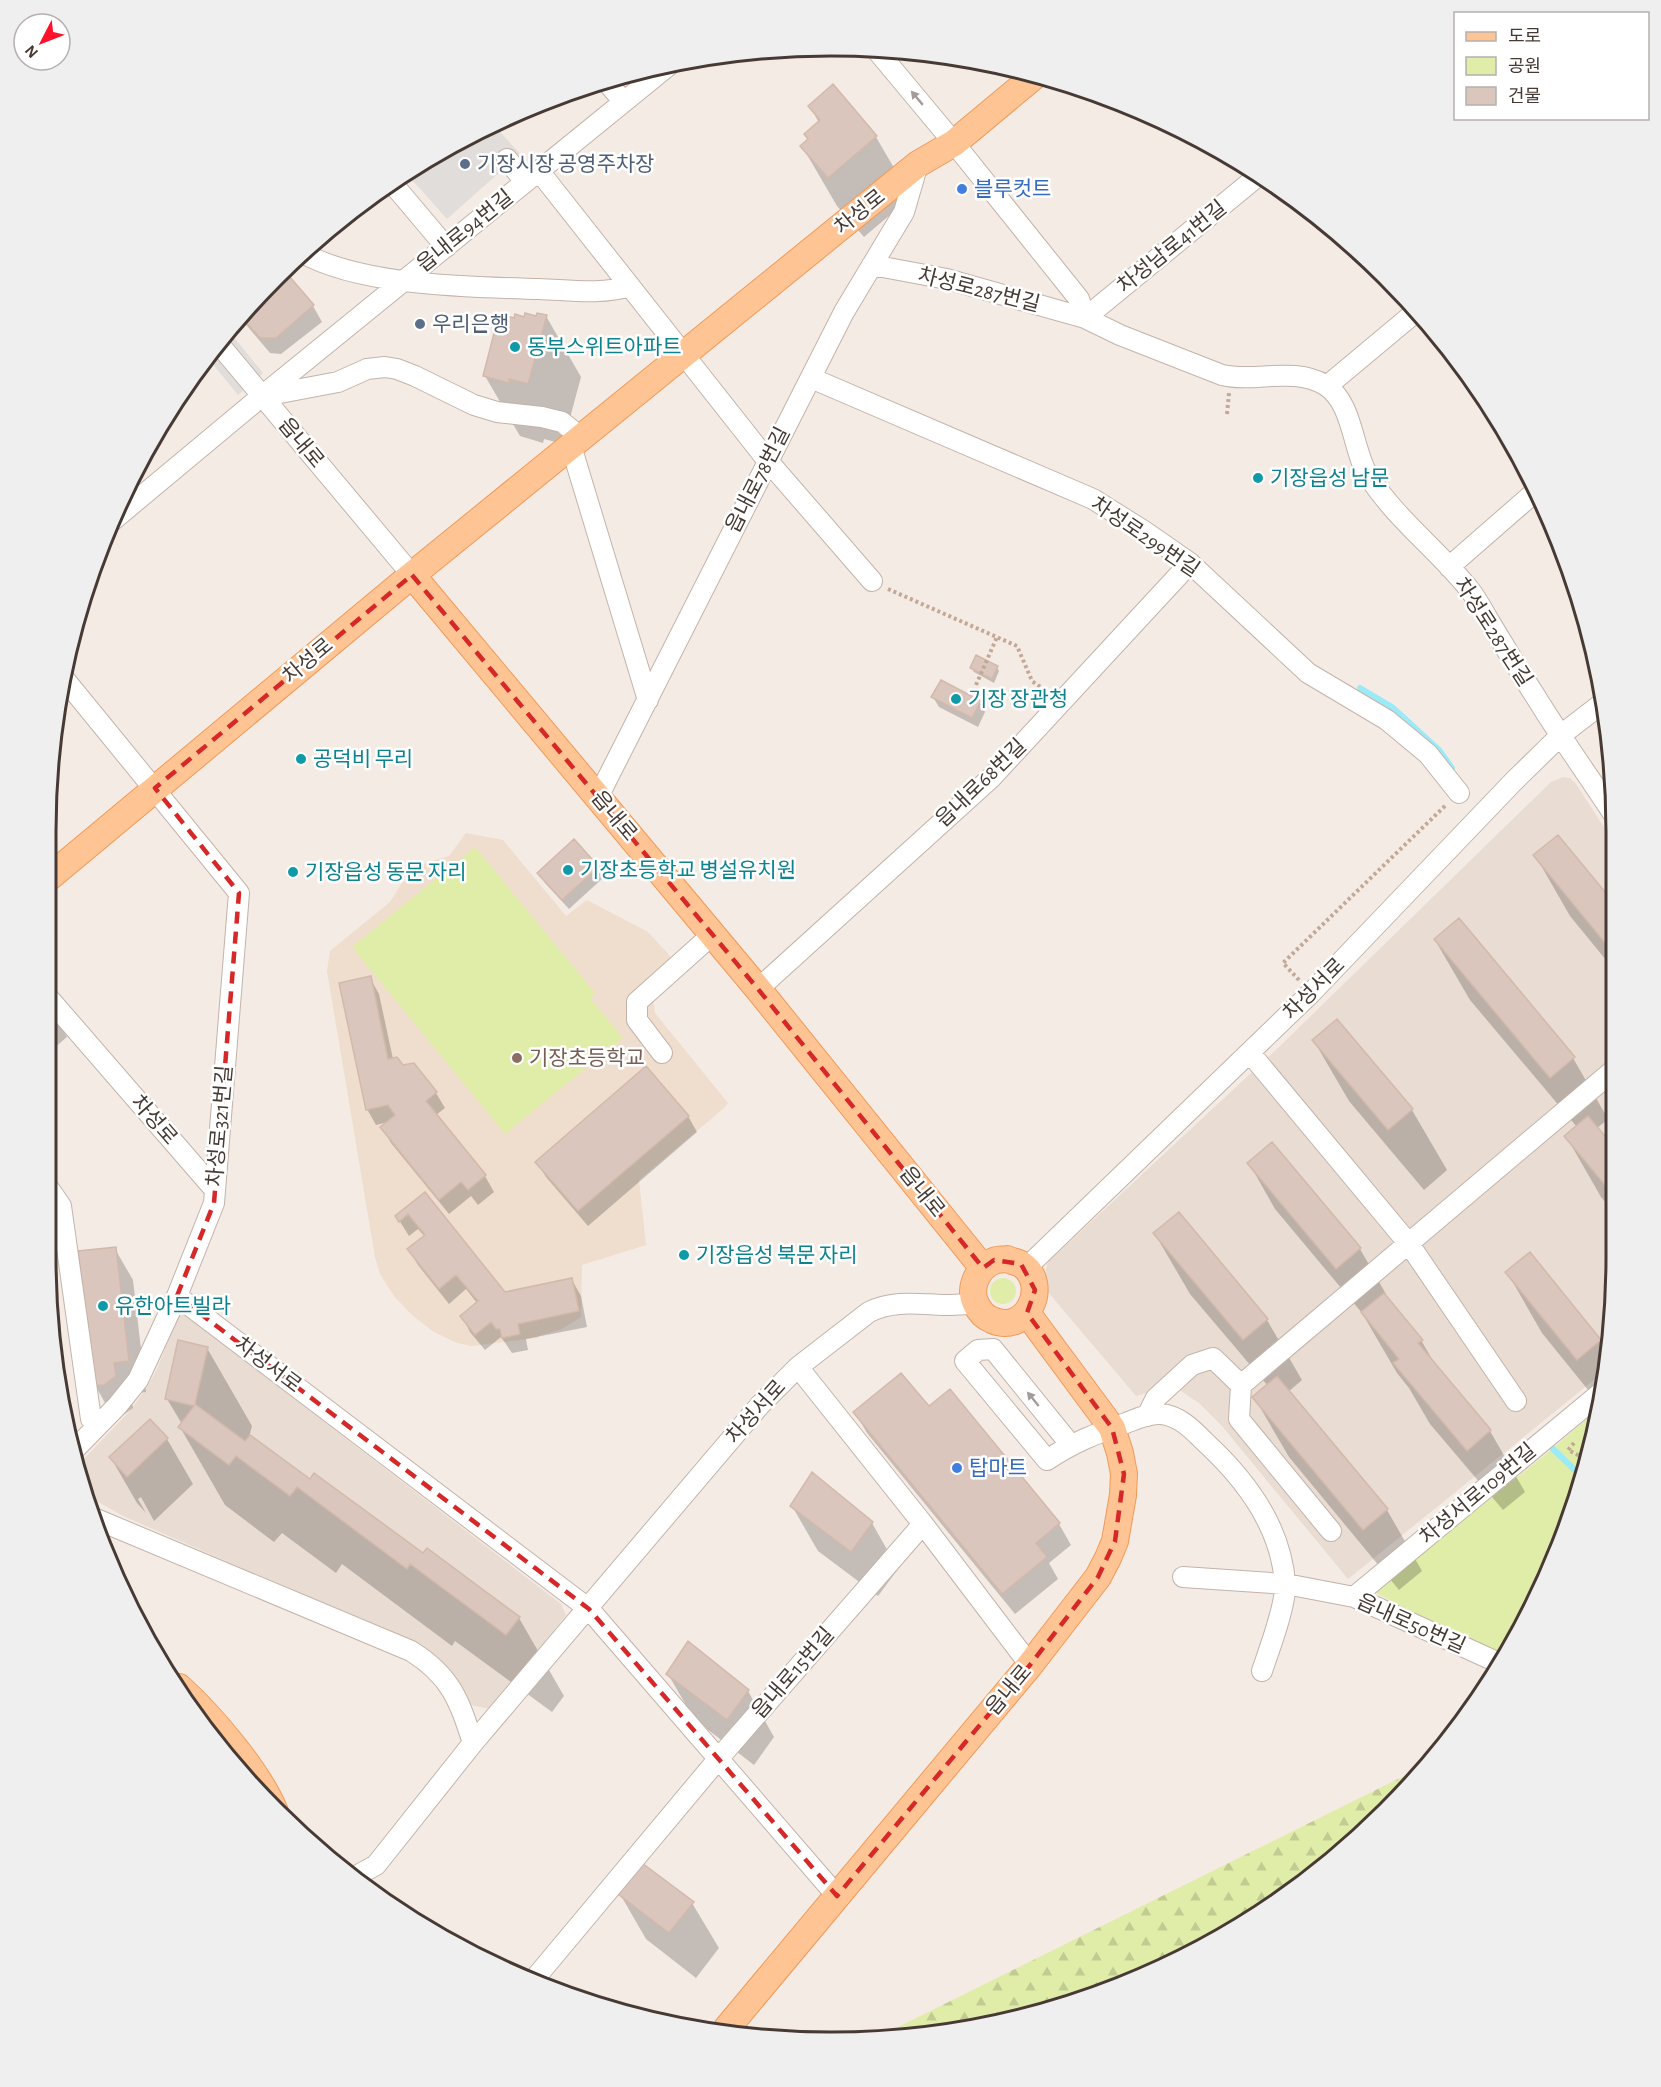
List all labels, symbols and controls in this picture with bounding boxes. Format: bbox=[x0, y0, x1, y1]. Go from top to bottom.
north arrow bbox=[12, 12, 72, 72]
legend bbox=[1454, 12, 1649, 120]
text: 도로 bbox=[1508, 28, 1541, 46]
text: N bbox=[22, 42, 41, 61]
text: 공원 bbox=[1508, 57, 1541, 76]
text: 건물 bbox=[1508, 87, 1541, 106]
one-way arrow bbox=[911, 91, 924, 106]
place label: 기장시장 공영주차장 bbox=[477, 153, 654, 175]
marker: 기장시장 공영주차장 bbox=[458, 157, 472, 171]
place label: 블루컷트 bbox=[974, 178, 1051, 200]
marker: 블루컷트 bbox=[955, 182, 969, 196]
street label: 읍내로94번길 bbox=[412, 185, 517, 276]
street label: 차성로 bbox=[830, 185, 889, 238]
street label: 차성남로41번길 bbox=[1113, 196, 1230, 297]
street label: 차성로287번길 bbox=[916, 264, 1042, 315]
place label: 우리은행 bbox=[432, 313, 509, 335]
marker: 우리은행 bbox=[413, 317, 427, 331]
place label: 동부스위트아파트 bbox=[527, 336, 682, 358]
marker: 동부스위트아파트 bbox=[508, 340, 522, 354]
street label: 읍내로 bbox=[274, 413, 328, 472]
street label: 읍내로78번길 bbox=[722, 423, 794, 536]
place label: 기장읍성 남문 bbox=[1270, 467, 1389, 489]
marker: 기장읍성 남문 bbox=[1251, 471, 1265, 485]
street label: 차성로299번길 bbox=[1087, 492, 1204, 581]
street label: 차성로287번길 bbox=[1450, 573, 1537, 690]
street label: 차성로 bbox=[278, 634, 337, 688]
place label: 기장 장관청 bbox=[968, 688, 1068, 710]
marker: 기장 장관청 bbox=[949, 692, 963, 706]
street label: 읍내로68번길 bbox=[931, 734, 1030, 831]
place label: 공덕비 무리 bbox=[313, 748, 413, 770]
marker: 공덕비 무리 bbox=[294, 752, 308, 766]
street label: 읍내로 bbox=[587, 786, 641, 845]
place label: 기장초등학교 병설유치원 bbox=[580, 859, 796, 881]
place label: 기장읍성 동문 자리 bbox=[305, 861, 467, 883]
marker: 기장초등학교 병설유치원 bbox=[561, 863, 575, 877]
marker: 기장읍성 동문 자리 bbox=[286, 865, 300, 879]
street label: 차성서로 bbox=[1279, 954, 1349, 1024]
place label: 기장초등학교 bbox=[529, 1047, 645, 1069]
marker: 기장초등학교 bbox=[510, 1051, 524, 1065]
street label: 차성로321번길 bbox=[203, 1064, 236, 1188]
street label: 차성로 bbox=[127, 1091, 182, 1149]
street label: 읍내로 bbox=[896, 1162, 949, 1221]
place label: 기장읍성 북문 자리 bbox=[696, 1244, 858, 1266]
marker: 기장읍성 북문 자리 bbox=[677, 1248, 691, 1262]
place label: 유한아트빌라 bbox=[115, 1295, 231, 1317]
marker: 유한아트빌라 bbox=[96, 1299, 110, 1313]
street label: 차성서로 bbox=[231, 1333, 306, 1397]
street label: 차성서로 bbox=[722, 1376, 790, 1448]
one-way arrow bbox=[1027, 1391, 1040, 1407]
street label: 차성서로109번길 bbox=[1415, 1439, 1540, 1548]
place label: 탑마트 bbox=[969, 1457, 1027, 1479]
marker: 탑마트 bbox=[950, 1461, 964, 1475]
street label: 읍내로50번길 bbox=[1354, 1590, 1469, 1657]
street label: 읍내로15번길 bbox=[747, 1623, 838, 1722]
street label: 읍내로 bbox=[982, 1660, 1036, 1719]

